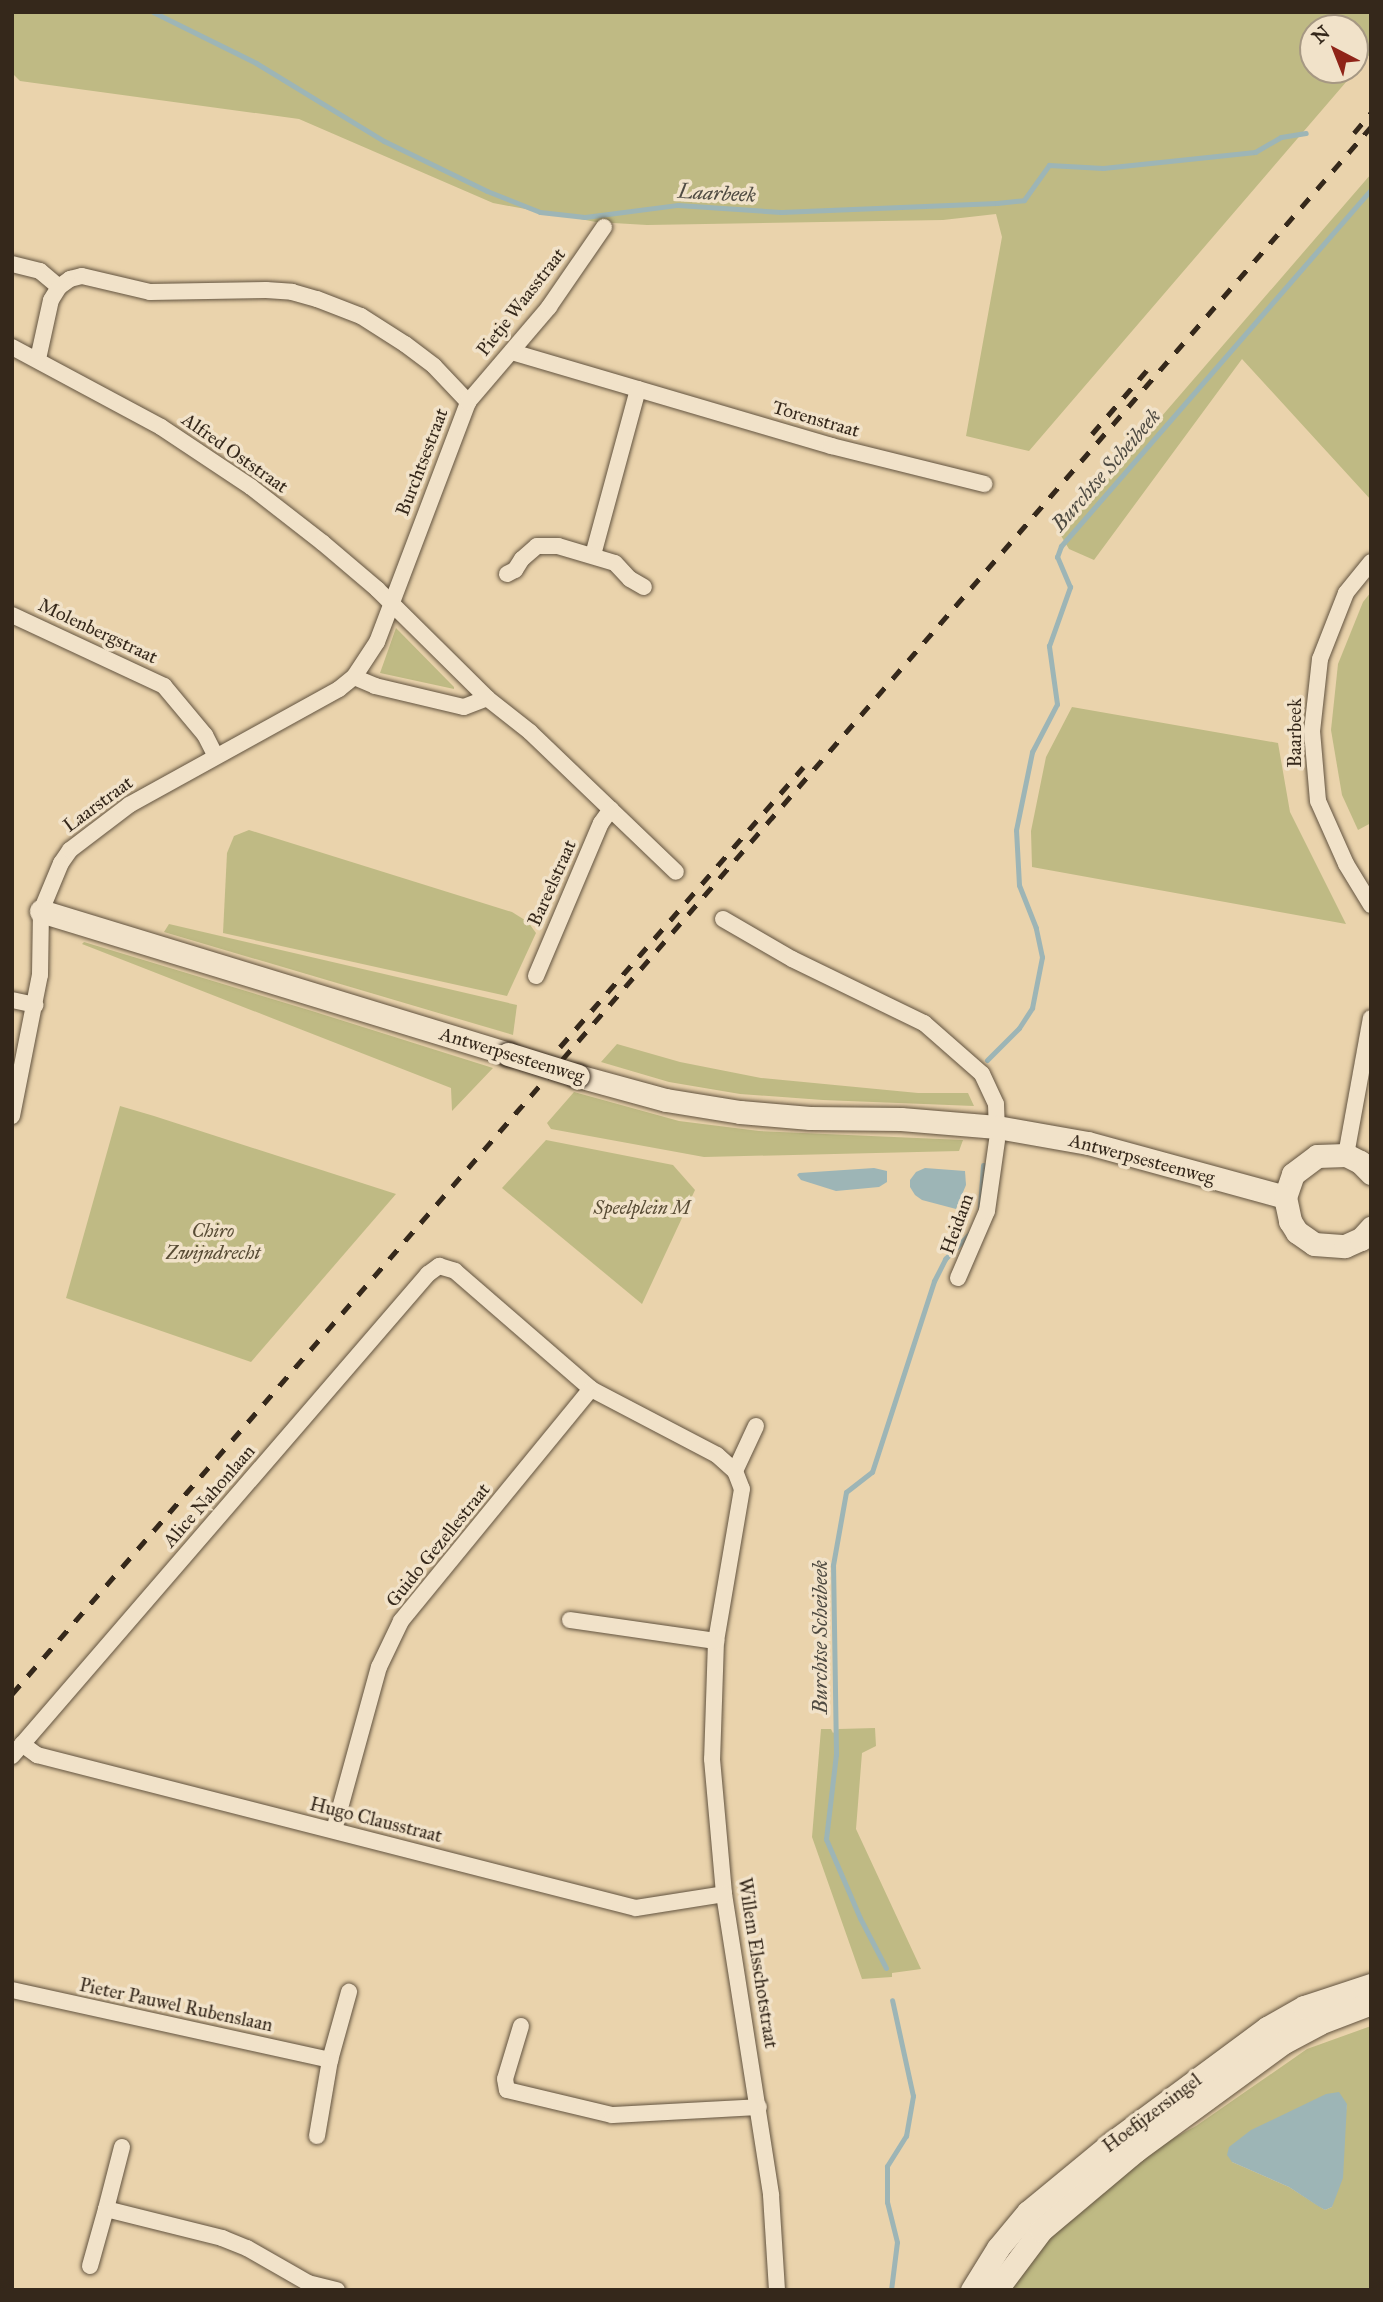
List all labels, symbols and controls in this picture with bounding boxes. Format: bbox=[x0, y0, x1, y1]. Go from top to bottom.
north arrow bbox=[1299, 14, 1369, 84]
text: N bbox=[1307, 21, 1335, 48]
water label: Laarbeek bbox=[677, 178, 757, 208]
street label: Pietje Waasstraat bbox=[472, 243, 570, 361]
street label: Torenstraat bbox=[770, 396, 862, 442]
water label: Burchtse Scheibeek bbox=[1046, 404, 1166, 536]
street label: Burchtsestraat bbox=[391, 405, 453, 519]
street label: Alfred Oststraat bbox=[177, 408, 293, 498]
street label: Molenbergstraat bbox=[35, 593, 161, 669]
street label: Baarbeek bbox=[1284, 698, 1306, 768]
street label: Laarstraat bbox=[59, 771, 137, 837]
street label: Bareelstraat bbox=[523, 836, 581, 930]
street label: Antwerpsesteenweg bbox=[437, 1022, 587, 1088]
street label: Antwerpsesteenweg bbox=[1067, 1129, 1217, 1189]
street label: Heidam bbox=[936, 1191, 978, 1257]
park label: Speelplein M bbox=[594, 1197, 690, 1219]
park label: Chiro Zwijndrecht bbox=[166, 1220, 260, 1264]
street label: Alice Nahonlaan bbox=[158, 1440, 260, 1552]
street label: Guido Gezellestraat bbox=[381, 1478, 495, 1612]
water label: Burchtse Scheibeek bbox=[807, 1560, 833, 1714]
street label: Hugo Clausstraat bbox=[307, 1793, 445, 1847]
street label: Willem Elsschotstraat bbox=[733, 1876, 783, 2050]
street label: Pieter Pauwel Rubenslaan bbox=[77, 1973, 275, 2037]
street label: Hoefijzersingel bbox=[1098, 2068, 1206, 2158]

